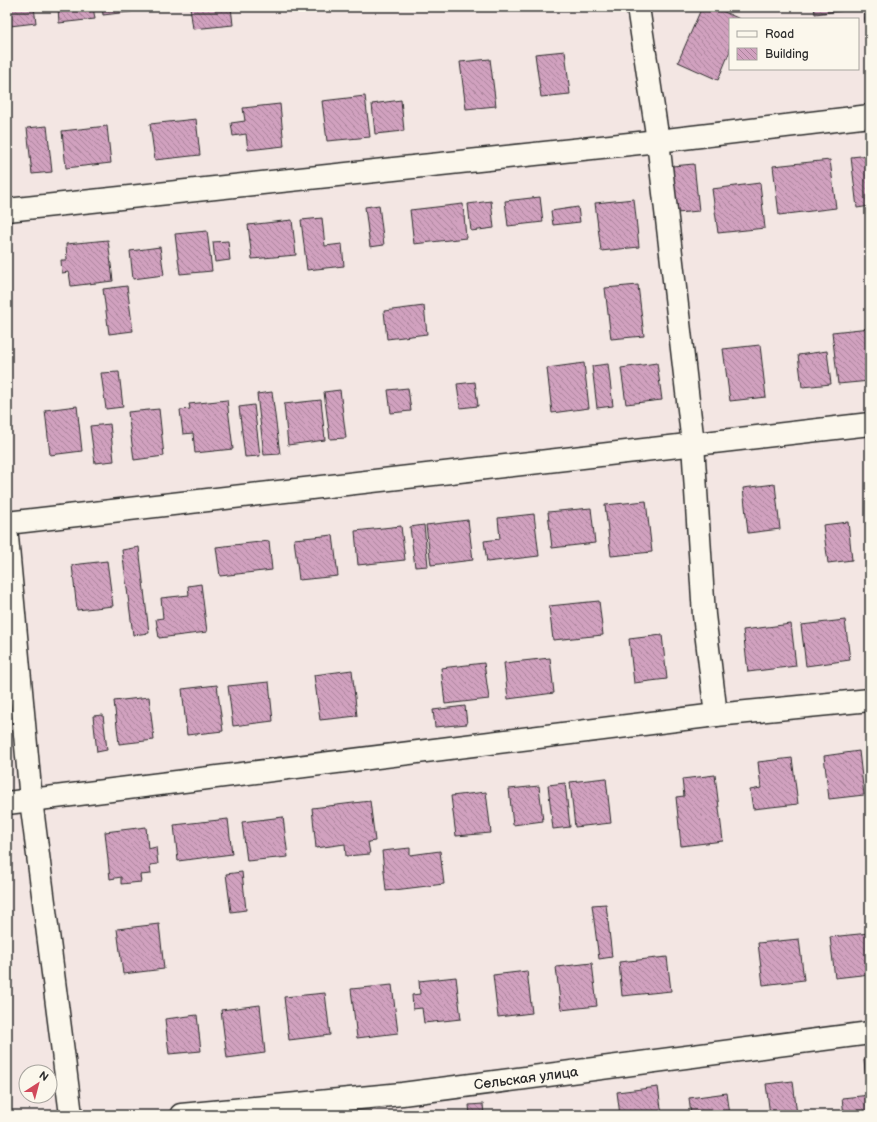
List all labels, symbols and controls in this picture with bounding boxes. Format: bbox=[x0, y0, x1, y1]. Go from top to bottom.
legend bbox=[729, 18, 859, 70]
text: Road bbox=[765, 27, 794, 42]
text: Building bbox=[765, 47, 809, 62]
street label: Сельская улица bbox=[473, 1063, 580, 1093]
north arrow bbox=[18, 1064, 58, 1104]
text: N bbox=[36, 1069, 51, 1084]

